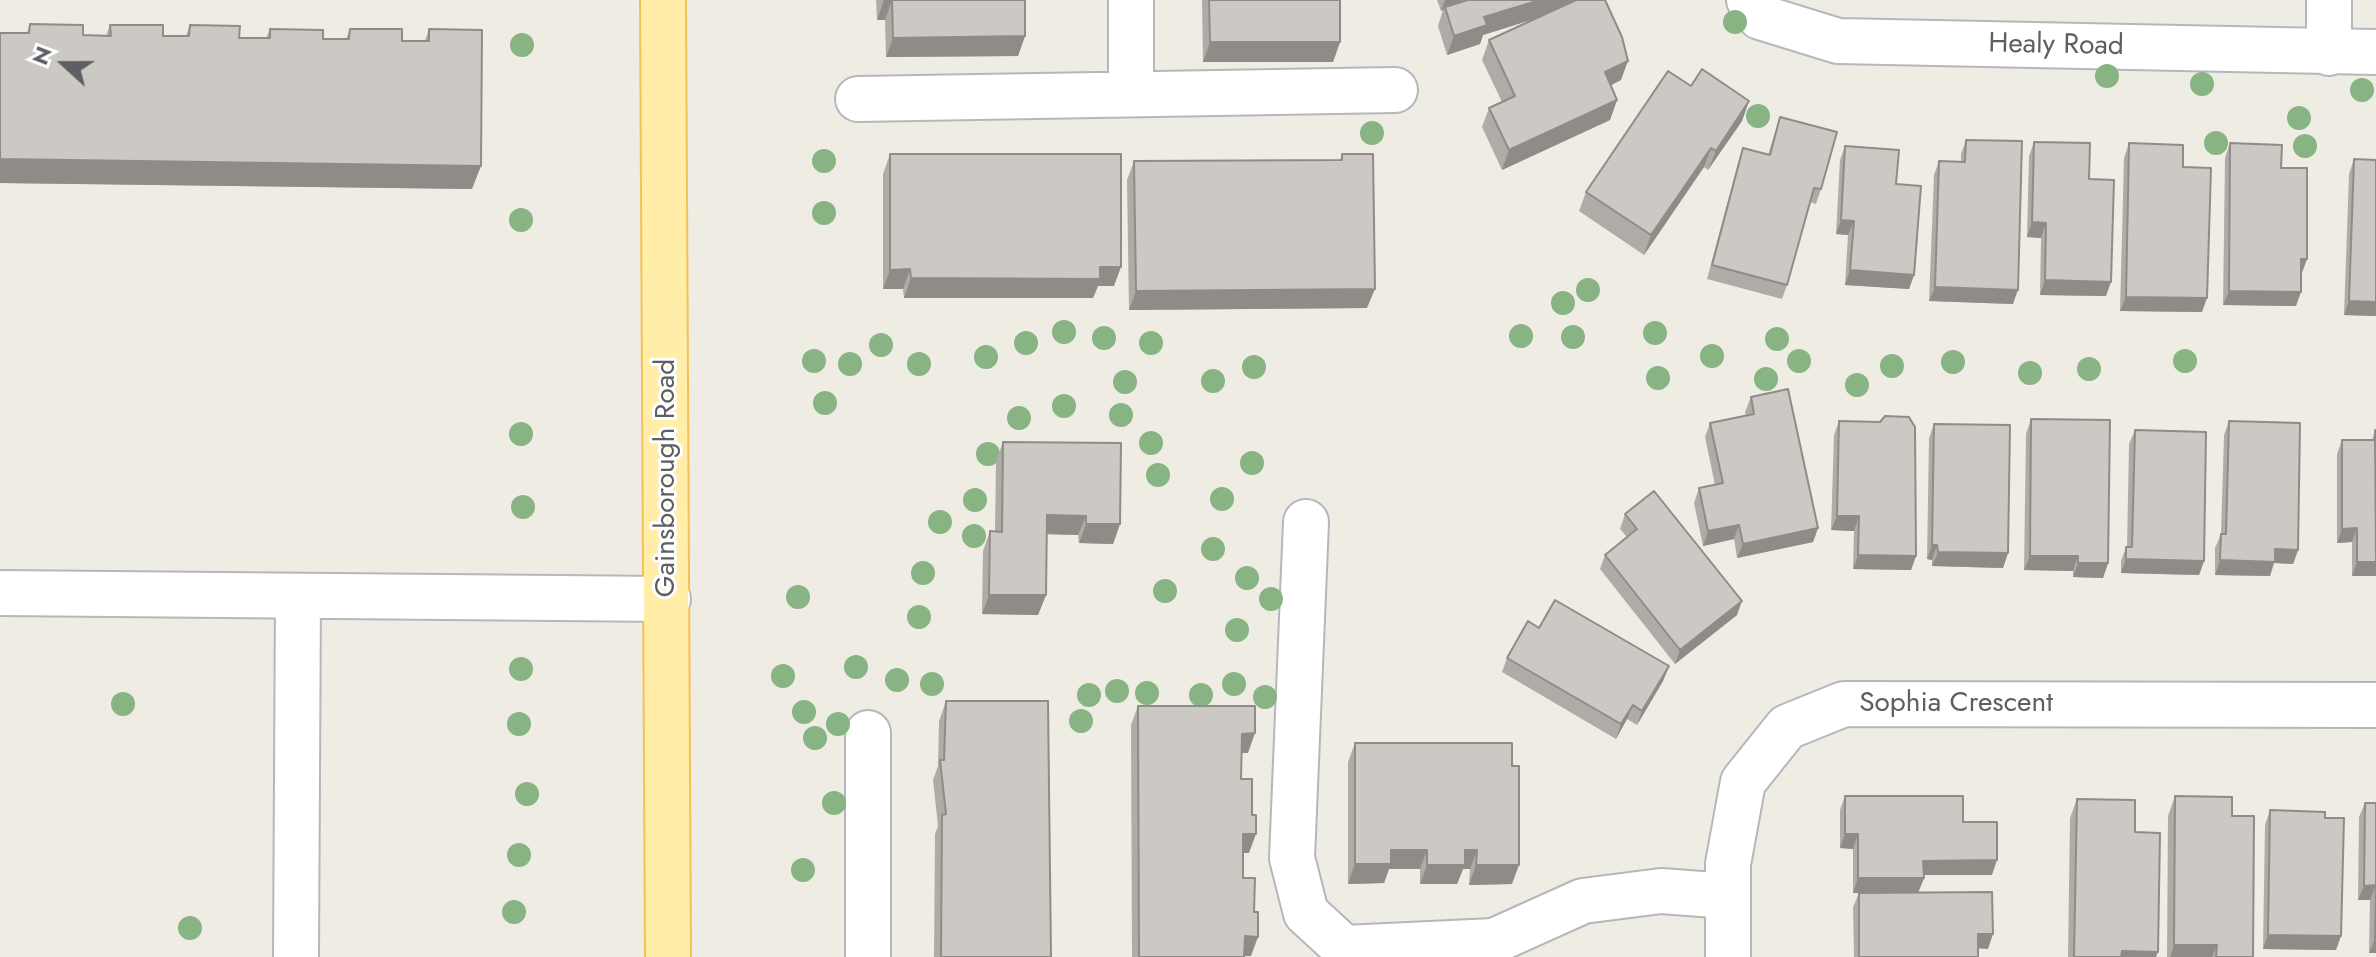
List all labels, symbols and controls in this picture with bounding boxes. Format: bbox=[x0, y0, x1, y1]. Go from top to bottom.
north arrow bbox=[24, 24, 104, 104]
street label: Healy Road bbox=[1988, 28, 2124, 64]
text: N bbox=[24, 42, 60, 69]
street label: Gainsborough Road bbox=[650, 359, 684, 597]
street label: Sophia Crescent bbox=[1859, 687, 2053, 721]

